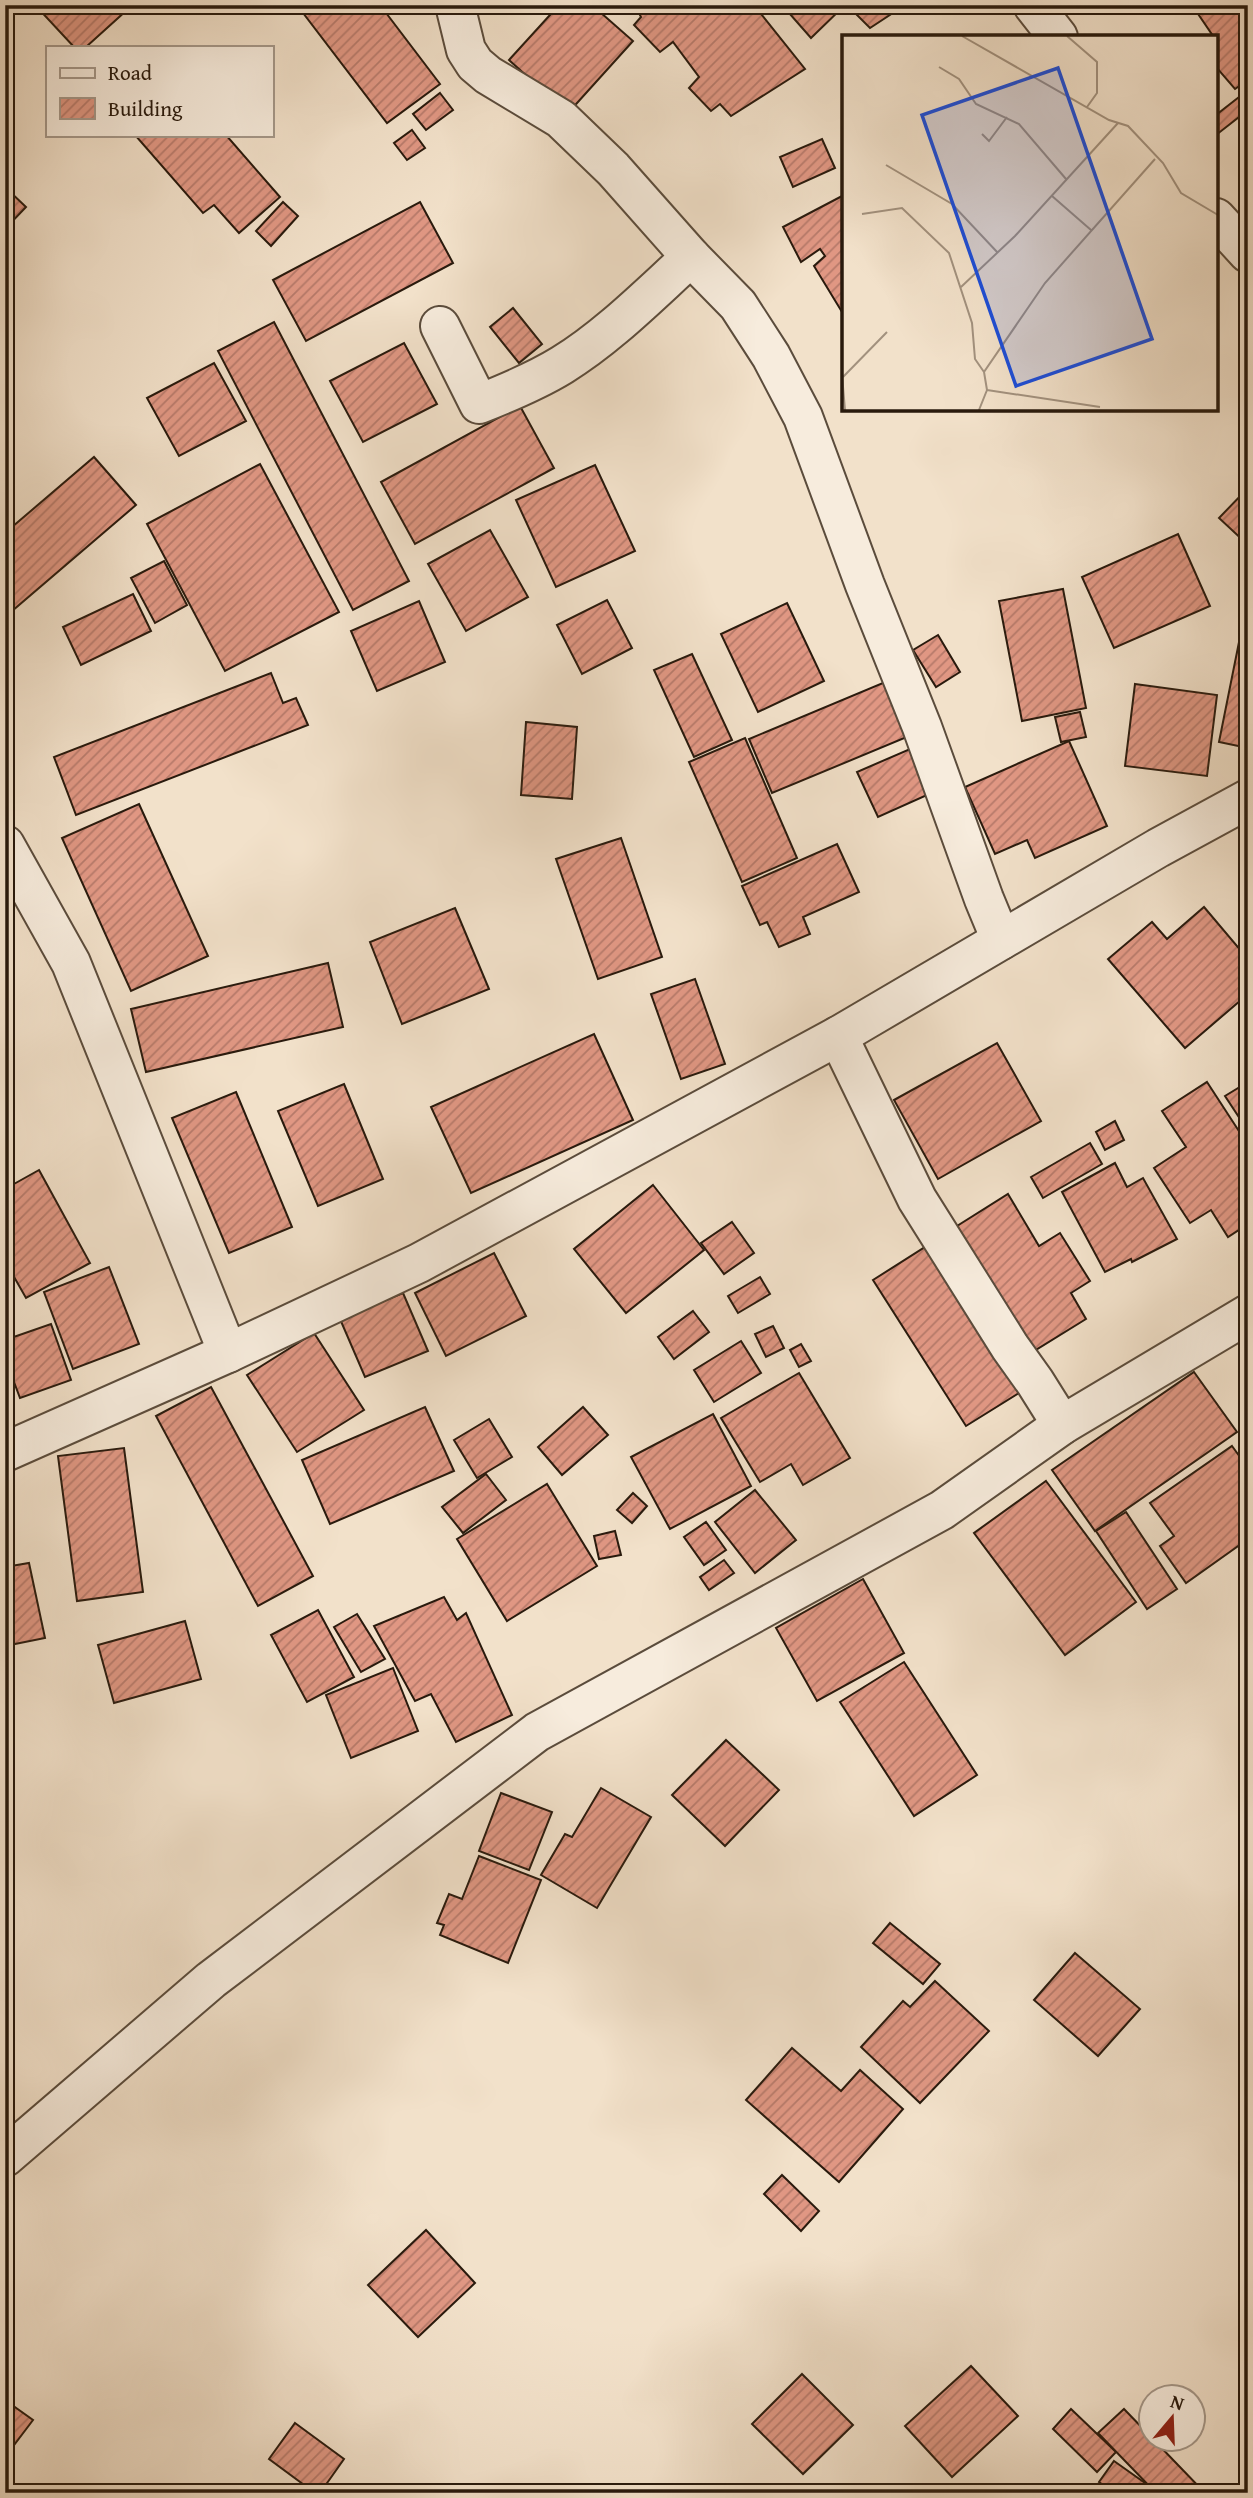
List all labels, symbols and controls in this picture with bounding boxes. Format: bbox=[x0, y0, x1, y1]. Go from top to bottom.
inset map bbox=[842, 35, 1218, 411]
legend bbox=[46, 46, 273, 136]
text: Road bbox=[108, 57, 153, 88]
text: Building bbox=[108, 93, 183, 124]
north arrow bbox=[1138, 2382, 1208, 2452]
text: N bbox=[1167, 2387, 1188, 2417]

